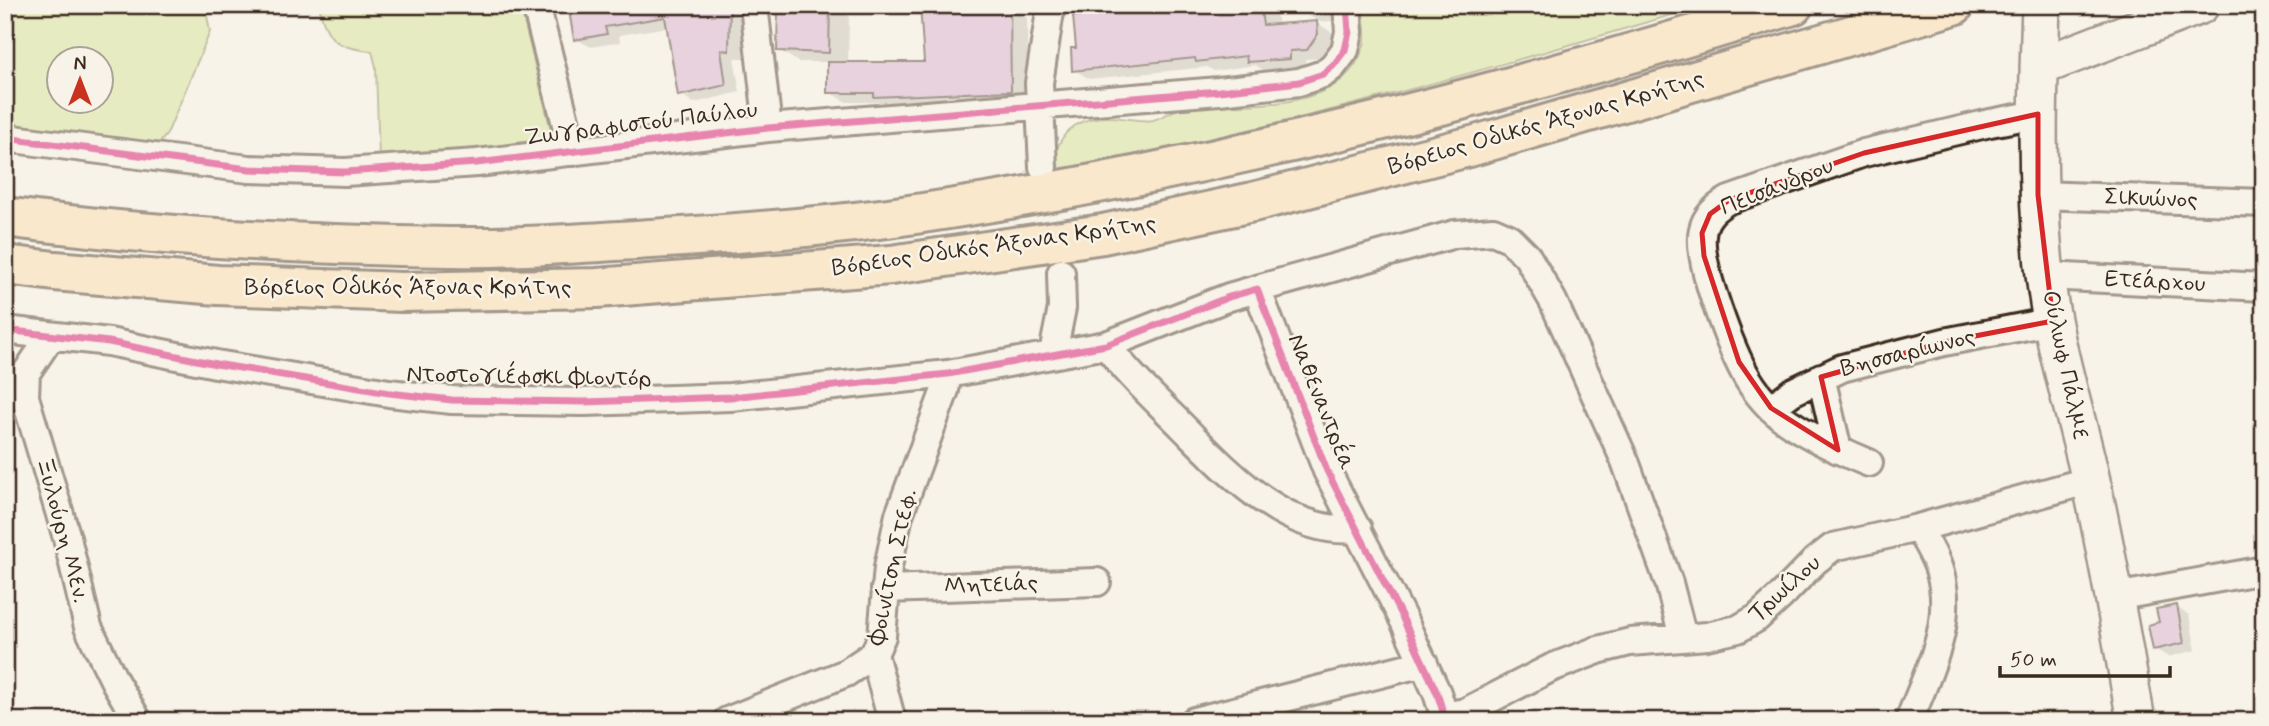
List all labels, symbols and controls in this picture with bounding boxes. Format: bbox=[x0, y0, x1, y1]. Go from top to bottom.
north arrow bbox=[46, 46, 116, 116]
text: N bbox=[74, 52, 86, 77]
street label: Βόρειος Οδικός Άξονας Κρήτης bbox=[1385, 63, 1707, 183]
street label: Ζωγραφιστού Παύλου bbox=[523, 94, 759, 154]
street label: Πεισάνδρου bbox=[1716, 150, 1838, 224]
street label: Σικυώνος bbox=[2104, 182, 2198, 216]
street label: Βόρειος Οδικός Άξονας Κρήτης bbox=[830, 208, 1158, 284]
street label: Ετεάρχου bbox=[2104, 264, 2206, 300]
street label: Βόρειος Οδικός Άξονας Κρήτης bbox=[244, 272, 572, 303]
street label: Ούλωφ Πάλμε bbox=[2034, 287, 2096, 443]
street label: Βησσαρίωνος bbox=[1838, 321, 1978, 385]
street label: Ναθεναντρέα bbox=[1280, 329, 1363, 475]
street label: Ντοστογιέφσκι Φιοντόρ bbox=[406, 358, 652, 395]
street label: Ξυλούρη Μεν. bbox=[28, 454, 96, 606]
street label: Φοινίτση Στεφ. bbox=[861, 486, 925, 649]
street label: Τρωίλου bbox=[1742, 548, 1828, 630]
street label: Μητειάς bbox=[943, 568, 1039, 602]
scale bar bbox=[2000, 635, 2169, 679]
text: 50 m bbox=[2010, 646, 2057, 674]

